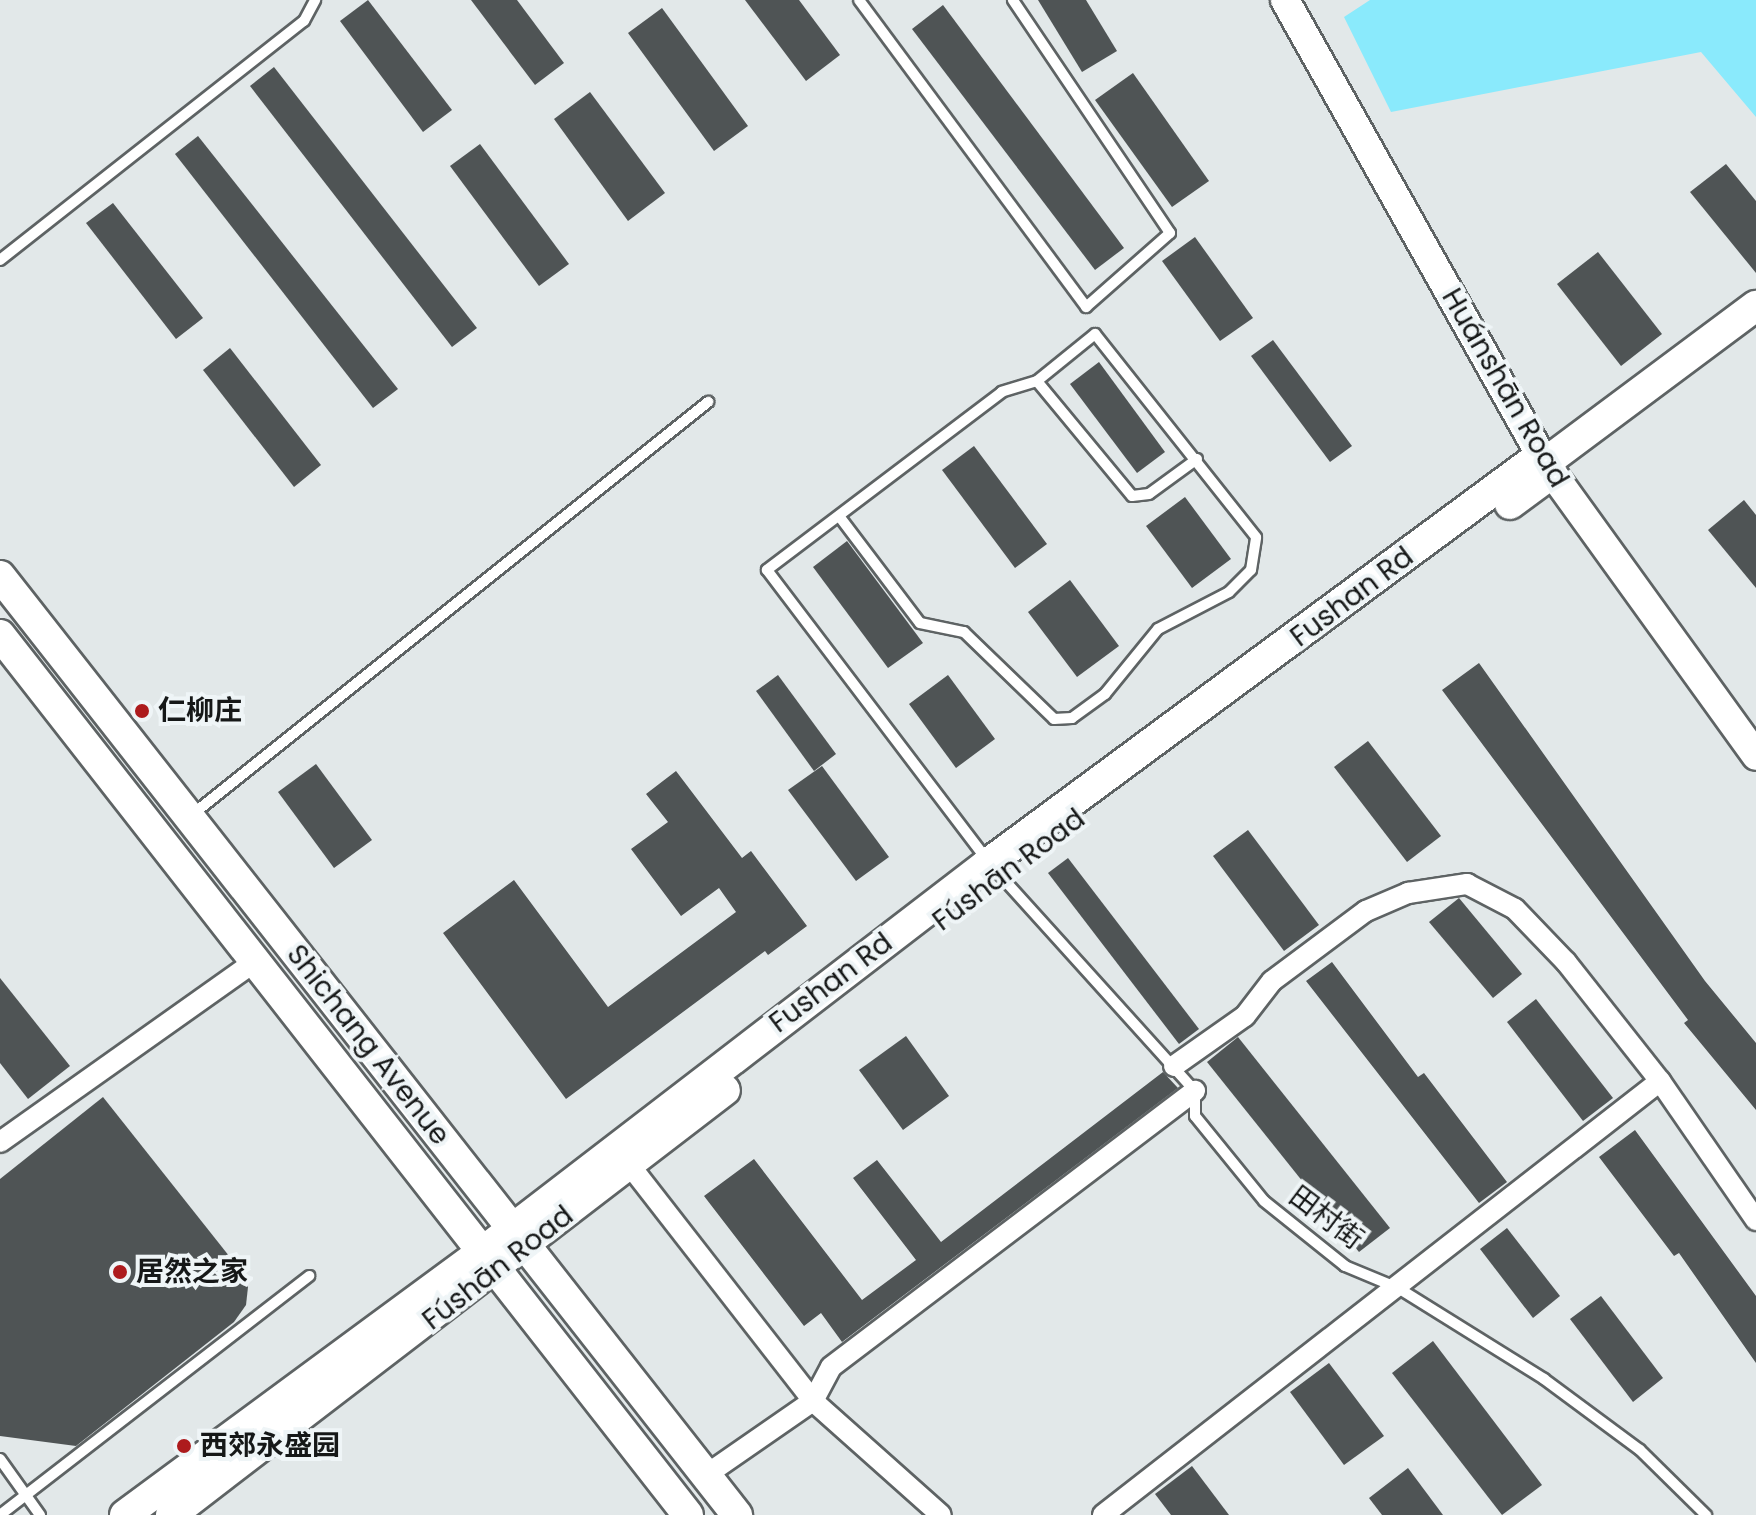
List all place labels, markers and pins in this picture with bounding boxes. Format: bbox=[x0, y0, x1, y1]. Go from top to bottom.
place label: 仁柳庄 bbox=[158, 694, 242, 728]
marker: 仁柳庄 bbox=[133, 702, 151, 720]
place label: 居然之家 bbox=[136, 1255, 248, 1289]
marker: 居然之家 bbox=[111, 1263, 129, 1281]
place label: 西郊永盛园 bbox=[200, 1429, 340, 1463]
marker: 西郊永盛园 bbox=[175, 1437, 193, 1455]

